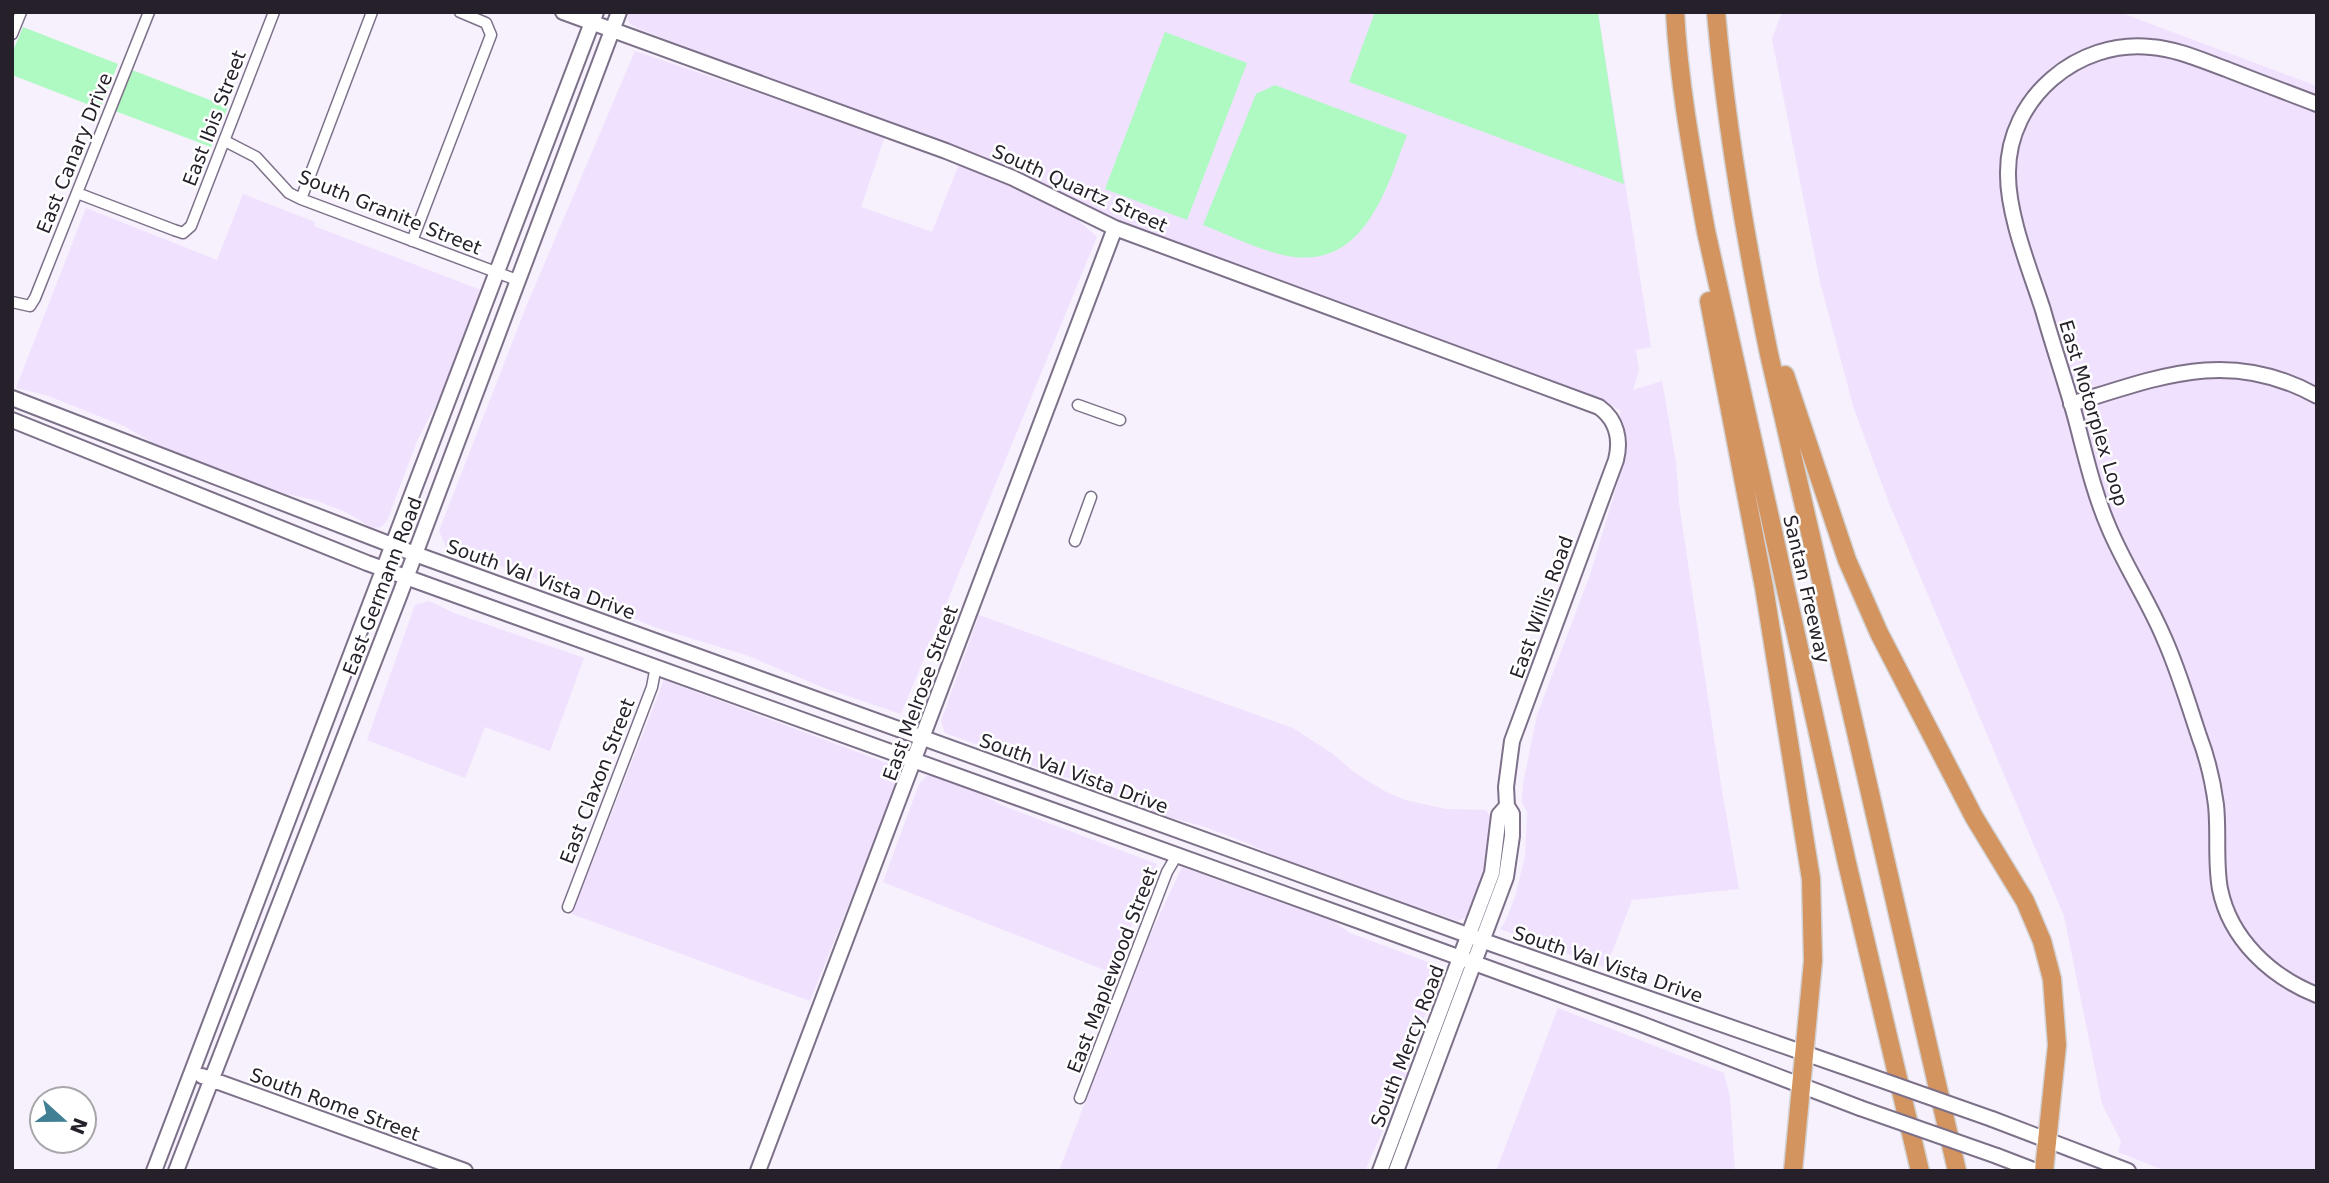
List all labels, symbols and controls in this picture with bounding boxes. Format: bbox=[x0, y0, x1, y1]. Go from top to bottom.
street label: East Ibis Street bbox=[178, 47, 250, 189]
street label: East Canary Drive bbox=[32, 69, 116, 237]
street label: South Quartz Street bbox=[989, 140, 1171, 236]
street label: South Granite Street bbox=[295, 165, 485, 259]
street label: East Motorplex Loop bbox=[2055, 317, 2133, 509]
street label: East Germann Road bbox=[338, 494, 426, 678]
street label: Santan Freeway bbox=[1779, 513, 1835, 665]
street label: East Willis Road bbox=[1505, 533, 1577, 681]
street label: South Val Vista Drive bbox=[444, 535, 638, 623]
street label: East Melrose Street bbox=[878, 602, 962, 784]
street label: East Claxon Street bbox=[555, 695, 639, 867]
street label: South Val Vista Drive bbox=[977, 729, 1171, 817]
street label: East Maplewood Street bbox=[1063, 864, 1161, 1076]
street label: South Val Vista Drive bbox=[1510, 921, 1706, 1007]
street label: South Mercy Road bbox=[1366, 962, 1448, 1130]
street label: South Rome Street bbox=[247, 1063, 423, 1145]
north arrow bbox=[28, 1085, 98, 1155]
text: N bbox=[66, 1115, 92, 1137]

